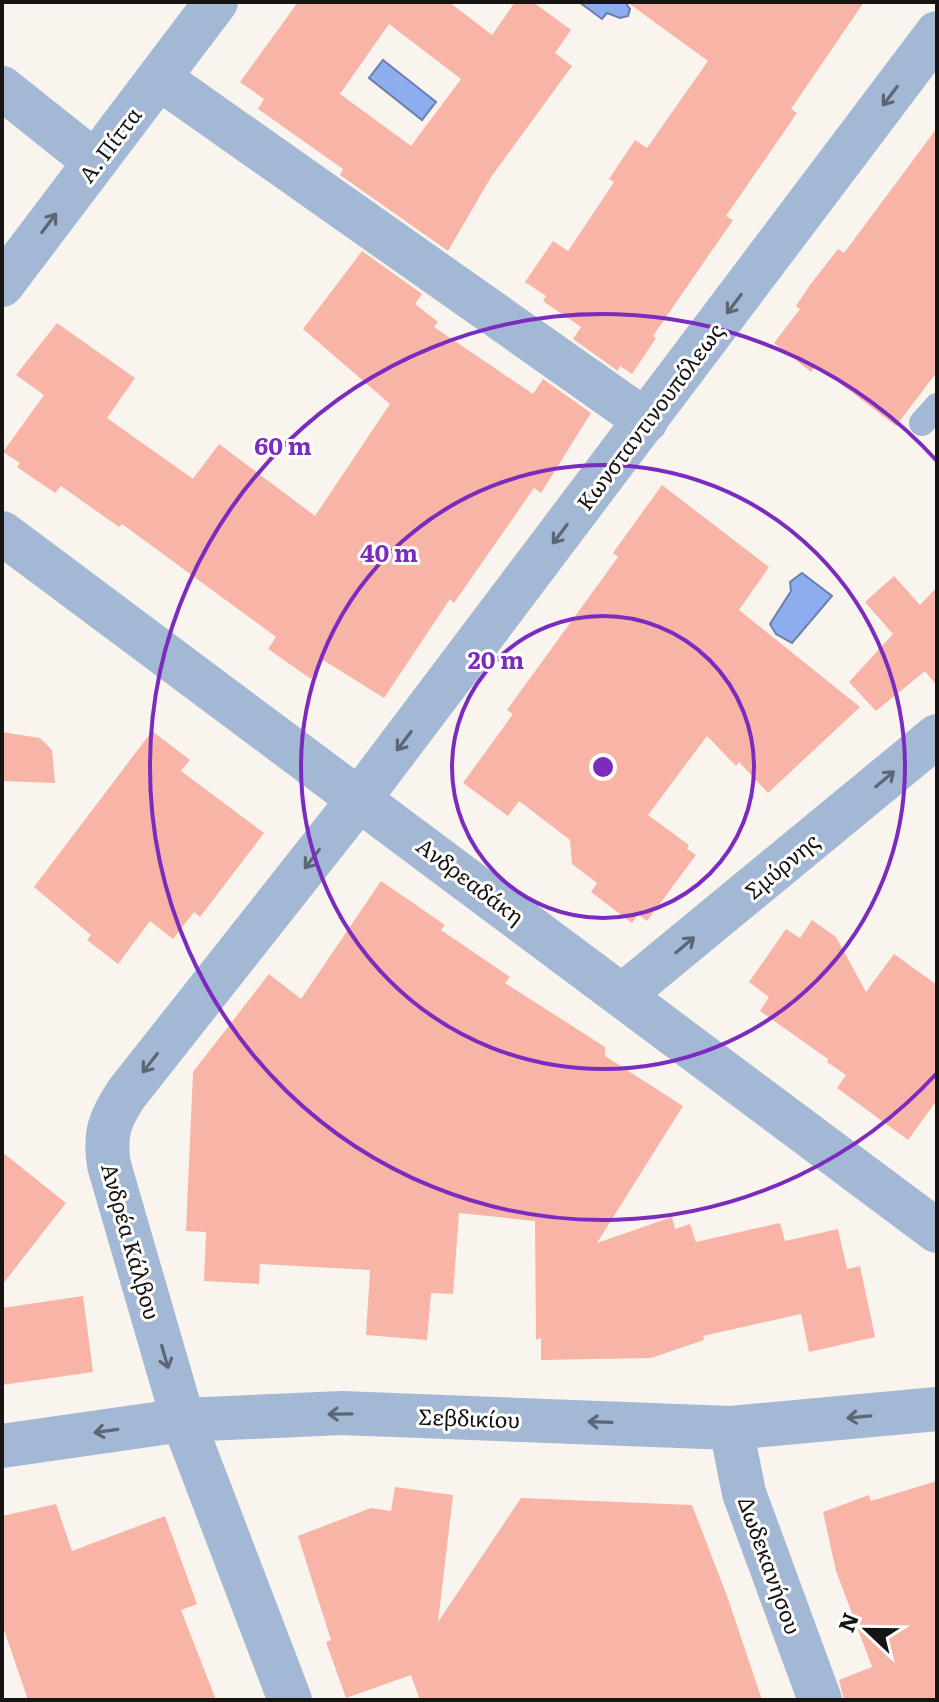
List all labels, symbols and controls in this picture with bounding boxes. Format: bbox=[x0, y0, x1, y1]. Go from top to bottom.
one-way arrow bbox=[882, 85, 899, 106]
street label: Α. Πίττα bbox=[69, 99, 149, 189]
one-way arrow bbox=[40, 213, 57, 234]
one-way arrow bbox=[725, 292, 742, 314]
street label: Κωνσταντινουπόλεως bbox=[567, 315, 731, 517]
text: 60 m bbox=[254, 427, 312, 462]
one-way arrow bbox=[552, 522, 569, 544]
text: 40 m bbox=[360, 534, 418, 569]
text: 20 m bbox=[468, 641, 524, 676]
one-way arrow bbox=[395, 730, 412, 751]
centre of rings bbox=[589, 753, 617, 781]
one-way arrow bbox=[874, 770, 895, 788]
street label: Σμύρνης bbox=[737, 824, 826, 906]
street label: Ανδρεαδάκη bbox=[410, 829, 532, 931]
one-way arrow bbox=[303, 848, 321, 869]
one-way arrow bbox=[674, 936, 694, 954]
one-way arrow bbox=[142, 1052, 159, 1073]
street label: Ανδρέα Κάλβου bbox=[94, 1159, 170, 1323]
one-way arrow bbox=[158, 1343, 173, 1369]
street label: Σεβδικίου bbox=[418, 1399, 520, 1435]
one-way arrow bbox=[327, 1406, 354, 1421]
one-way arrow bbox=[846, 1410, 873, 1425]
one-way arrow bbox=[587, 1414, 614, 1429]
one-way arrow bbox=[94, 1424, 119, 1439]
street label: Δωδεκανήσου bbox=[731, 1492, 811, 1638]
north arrow bbox=[827, 1590, 907, 1670]
text: N bbox=[828, 1607, 866, 1637]

